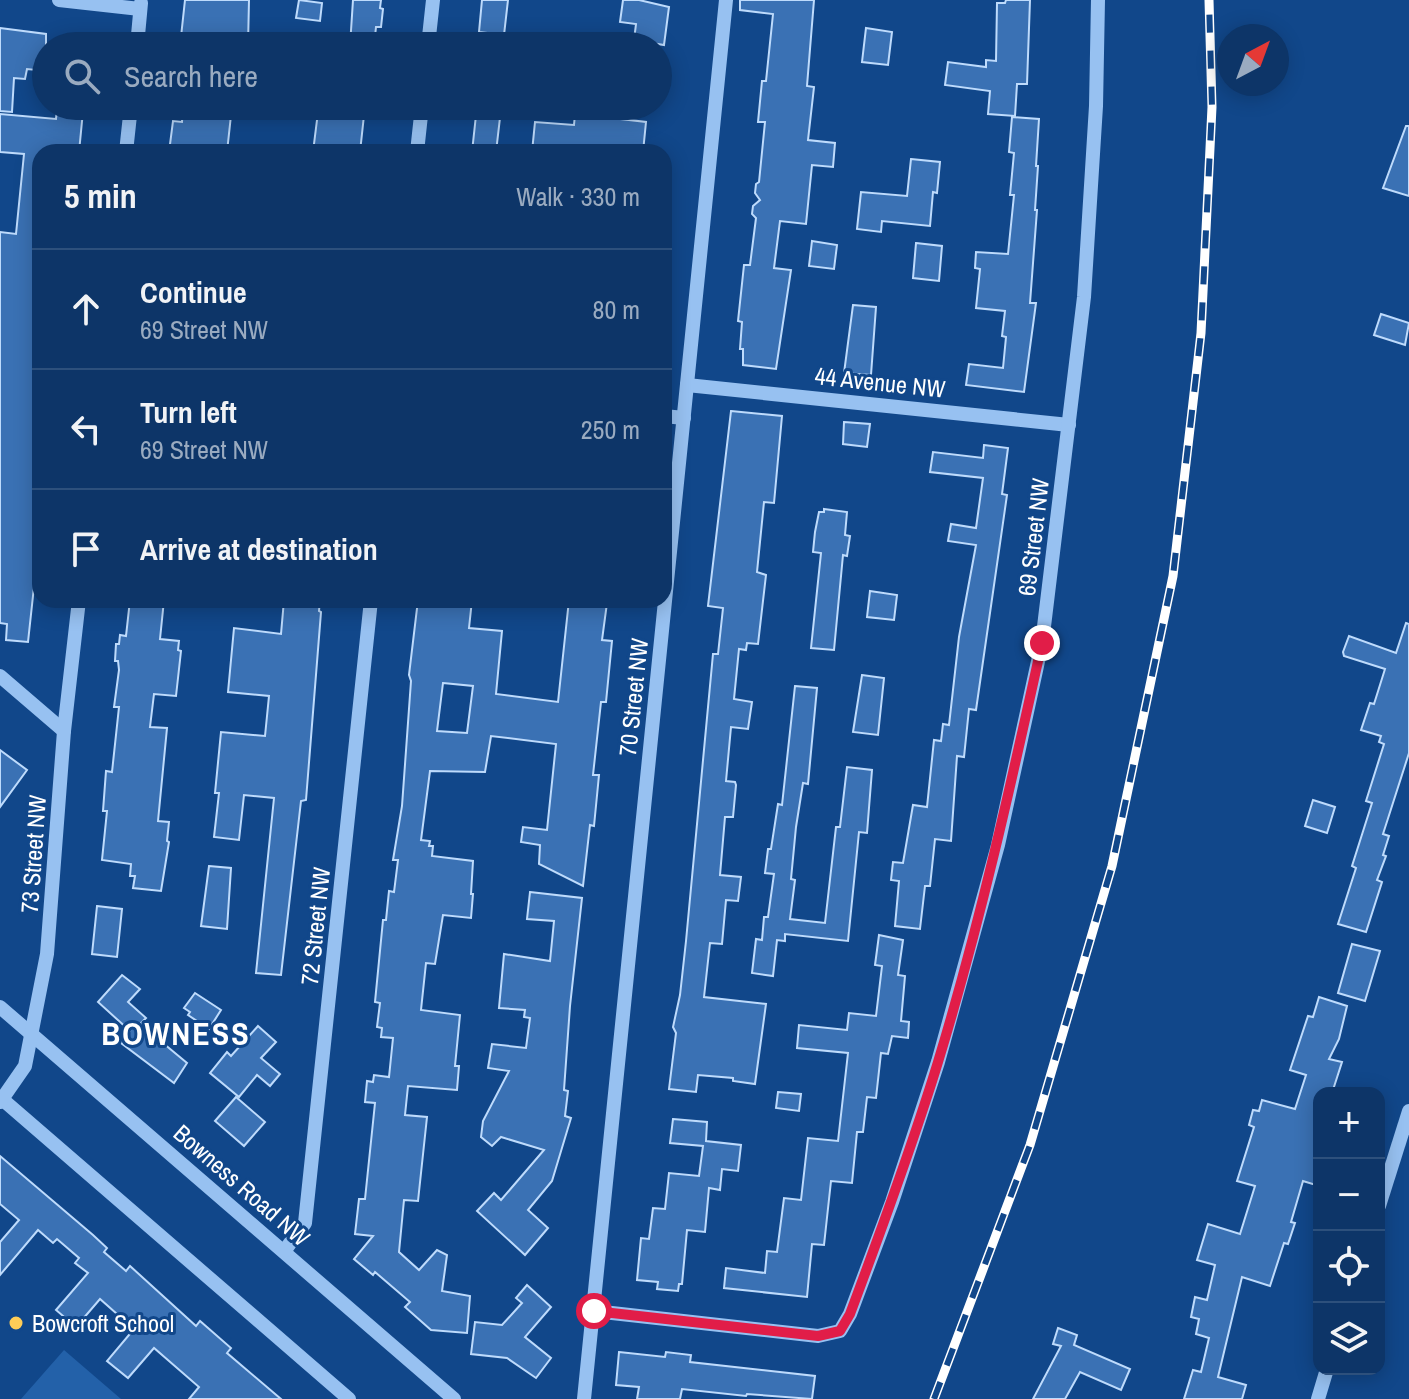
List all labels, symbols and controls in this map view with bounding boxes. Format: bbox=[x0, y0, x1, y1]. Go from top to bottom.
north arrow bbox=[1217, 24, 1289, 96]
search box bbox=[32, 32, 672, 120]
icon: search bbox=[60, 54, 104, 98]
text: Search here bbox=[124, 56, 258, 96]
text: 5 min bbox=[64, 173, 137, 219]
text: Walk · 330 m bbox=[516, 179, 640, 214]
text: Continue bbox=[140, 272, 247, 312]
icon: ahead bbox=[64, 287, 108, 331]
text: 80 m bbox=[593, 292, 640, 327]
text: 69 Street NW bbox=[140, 312, 268, 347]
street label: 44 Avenue NW bbox=[813, 359, 947, 405]
text: Turn left bbox=[140, 392, 237, 432]
icon: left bbox=[64, 407, 108, 451]
text: 250 m bbox=[581, 412, 640, 447]
text: 69 Street NW bbox=[140, 432, 268, 467]
street label: 69 Street NW bbox=[1010, 476, 1056, 598]
icon: arrive bbox=[64, 527, 108, 571]
text: Arrive at destination bbox=[140, 529, 378, 569]
route end bbox=[1024, 625, 1060, 661]
street label: 70 Street NW bbox=[611, 636, 655, 757]
street label: 73 Street NW bbox=[13, 794, 53, 914]
street label: 72 Street NW bbox=[293, 865, 337, 986]
district label: BOWNESS bbox=[101, 1012, 251, 1055]
map controls bbox=[1313, 1087, 1385, 1375]
button: + bbox=[1313, 1087, 1385, 1159]
street label: Bowness Road NW bbox=[167, 1117, 317, 1253]
button: − bbox=[1313, 1159, 1385, 1231]
button: locate bbox=[1313, 1231, 1385, 1303]
route start bbox=[576, 1293, 612, 1329]
button: layers bbox=[1313, 1303, 1385, 1375]
place label: Bowcroft School bbox=[32, 1307, 174, 1339]
marker: Bowcroft School bbox=[7, 1314, 25, 1332]

